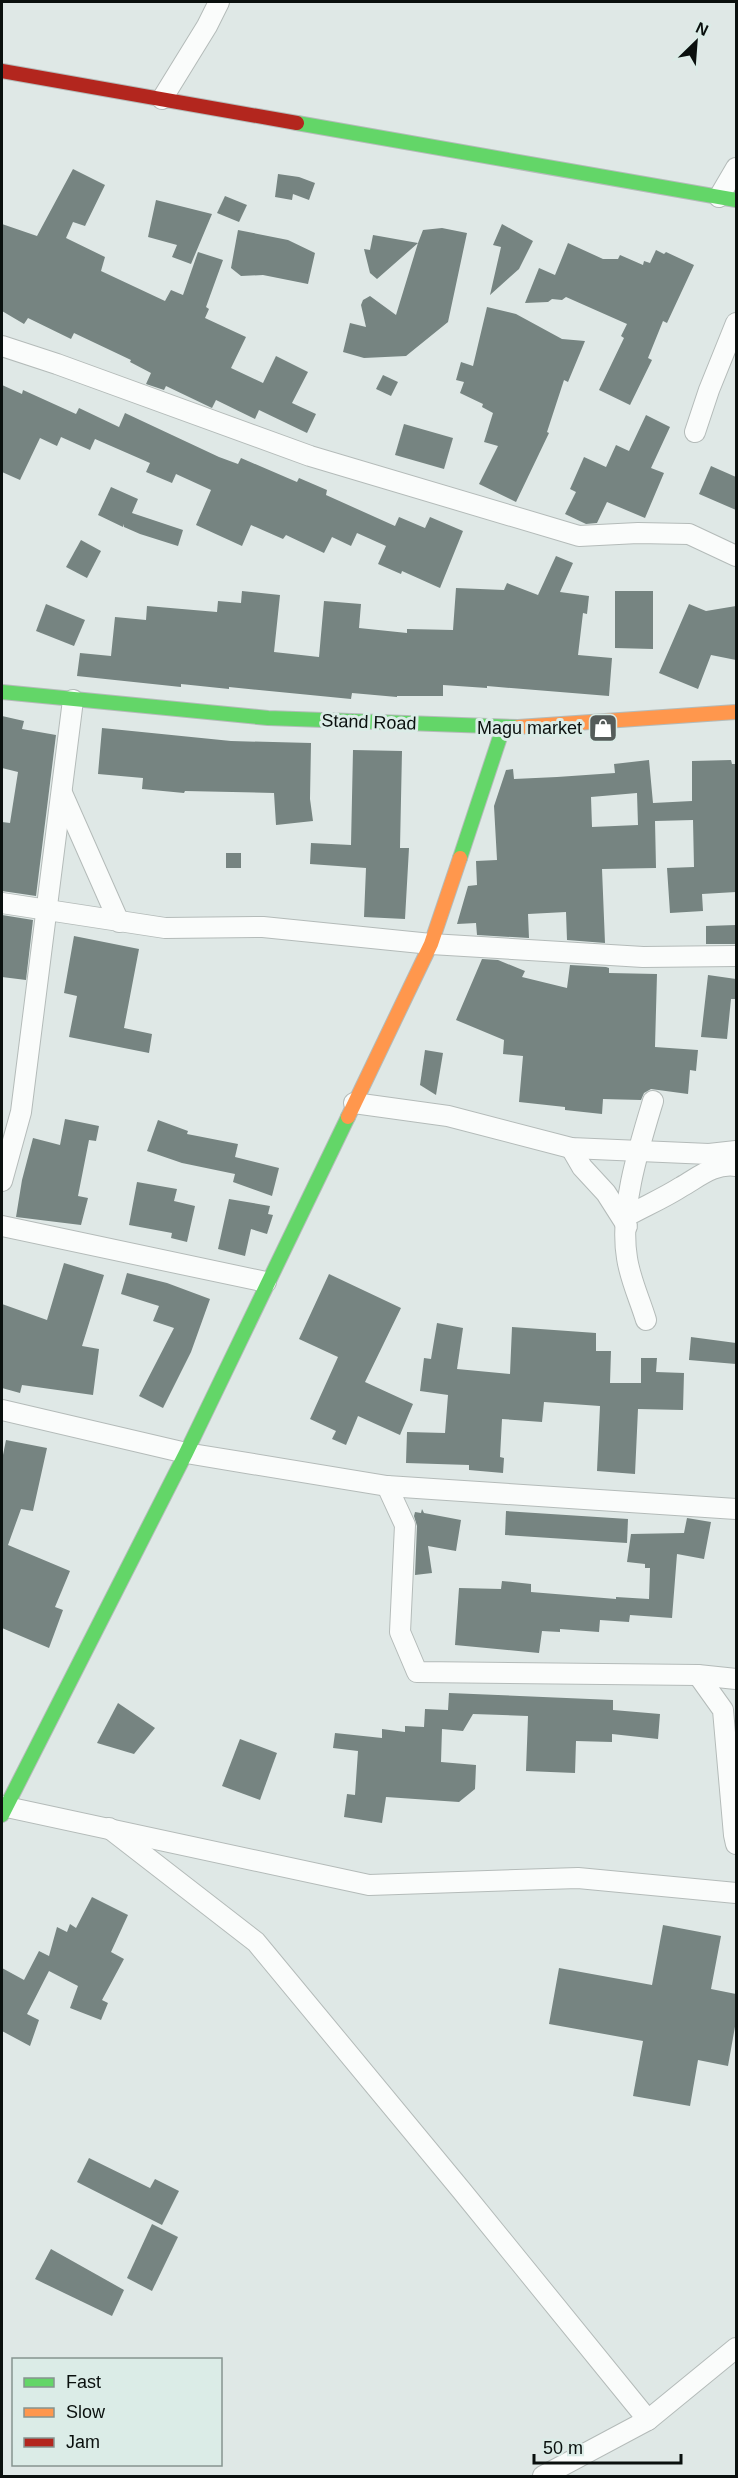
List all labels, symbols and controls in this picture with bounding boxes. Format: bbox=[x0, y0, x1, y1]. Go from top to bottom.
north arrow bbox=[666, 12, 726, 72]
text: N bbox=[693, 19, 711, 39]
street label: Stand Road bbox=[321, 710, 417, 734]
shop icon: Magu market bbox=[587, 712, 619, 744]
place label: Magu market bbox=[477, 718, 582, 738]
legend bbox=[12, 2358, 222, 2466]
text: Fast bbox=[66, 2372, 101, 2392]
text: Slow bbox=[66, 2402, 106, 2422]
scale bar bbox=[534, 2427, 681, 2465]
text: Jam bbox=[66, 2432, 100, 2452]
text: 50 m bbox=[543, 2438, 583, 2458]

